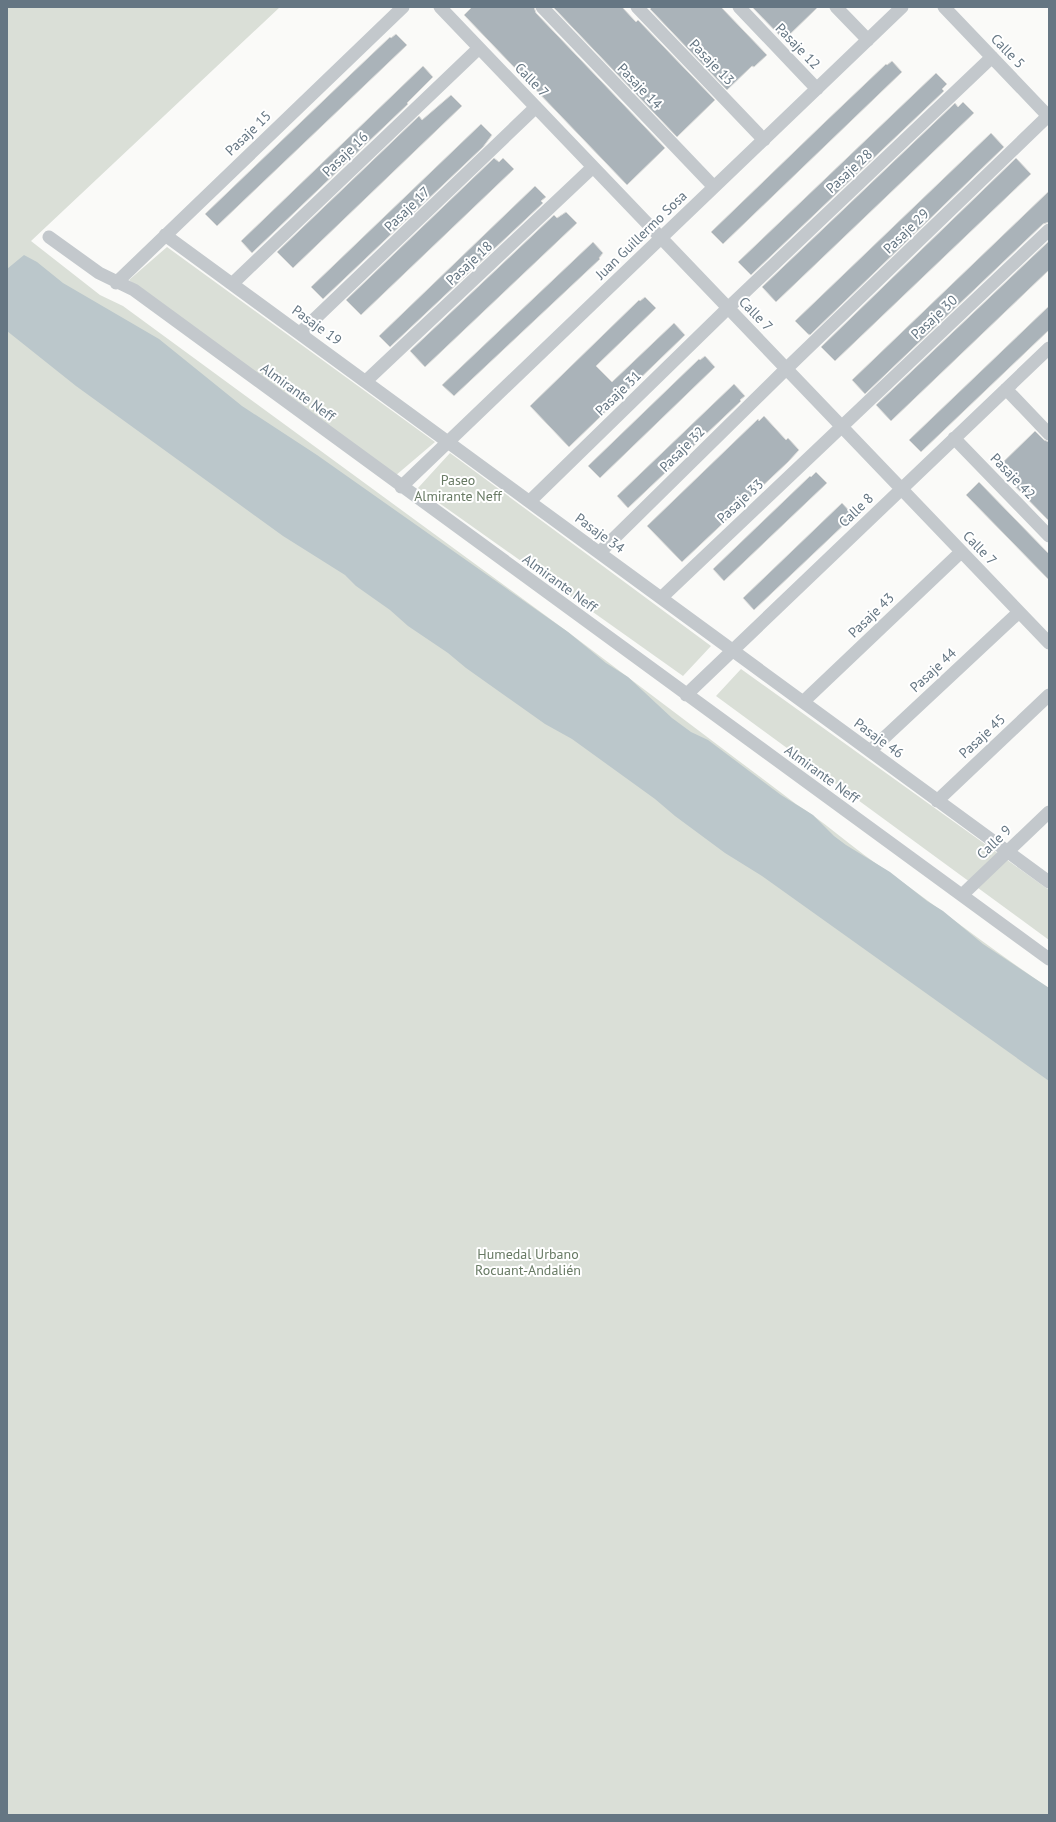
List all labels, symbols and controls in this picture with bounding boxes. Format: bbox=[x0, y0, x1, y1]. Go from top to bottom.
street label: Pasaje 12 bbox=[772, 19, 824, 73]
street label: Calle 5 bbox=[987, 30, 1029, 72]
street label: Pasaje 13 bbox=[686, 35, 738, 89]
street label: Calle 7 bbox=[511, 59, 553, 101]
street label: Pasaje 14 bbox=[614, 59, 667, 113]
street label: Pasaje 15 bbox=[221, 107, 275, 159]
street label: Pasaje 16 bbox=[318, 128, 372, 180]
street label: Pasaje 28 bbox=[822, 145, 876, 197]
street label: Pasaje 17 bbox=[380, 183, 434, 235]
street label: Juan Guillermo Sosa bbox=[591, 187, 691, 284]
street label: Pasaje 29 bbox=[879, 205, 933, 257]
street label: Pasaje 18 bbox=[442, 237, 496, 289]
street label: Pasaje 30 bbox=[907, 291, 961, 343]
street label: Calle 7 bbox=[735, 293, 777, 335]
street label: Pasaje 19 bbox=[289, 301, 345, 349]
street label: Almirante Neff bbox=[257, 359, 339, 425]
street label: Pasaje 31 bbox=[591, 367, 645, 419]
street label: Pasaje 32 bbox=[655, 422, 709, 476]
street label: Pasaje 42 bbox=[987, 449, 1039, 503]
park label: Paseo Almirante Neff bbox=[414, 471, 502, 505]
street label: Pasaje 33 bbox=[713, 475, 767, 527]
street label: Calle 8 bbox=[835, 489, 877, 531]
street label: Pasaje 34 bbox=[572, 509, 629, 557]
street label: Calle 7 bbox=[959, 527, 1001, 569]
street label: Almirante Neff bbox=[519, 550, 601, 616]
street label: Pasaje 43 bbox=[844, 589, 898, 641]
street label: Pasaje 44 bbox=[906, 644, 960, 696]
street label: Pasaje 45 bbox=[955, 710, 1009, 762]
street label: Pasaje 46 bbox=[851, 714, 907, 762]
street label: Almirante Neff bbox=[781, 741, 863, 807]
street label: Calle 9 bbox=[973, 821, 1015, 863]
park label: Humedal Urbano Rocuant-Andalién bbox=[475, 1245, 581, 1279]

